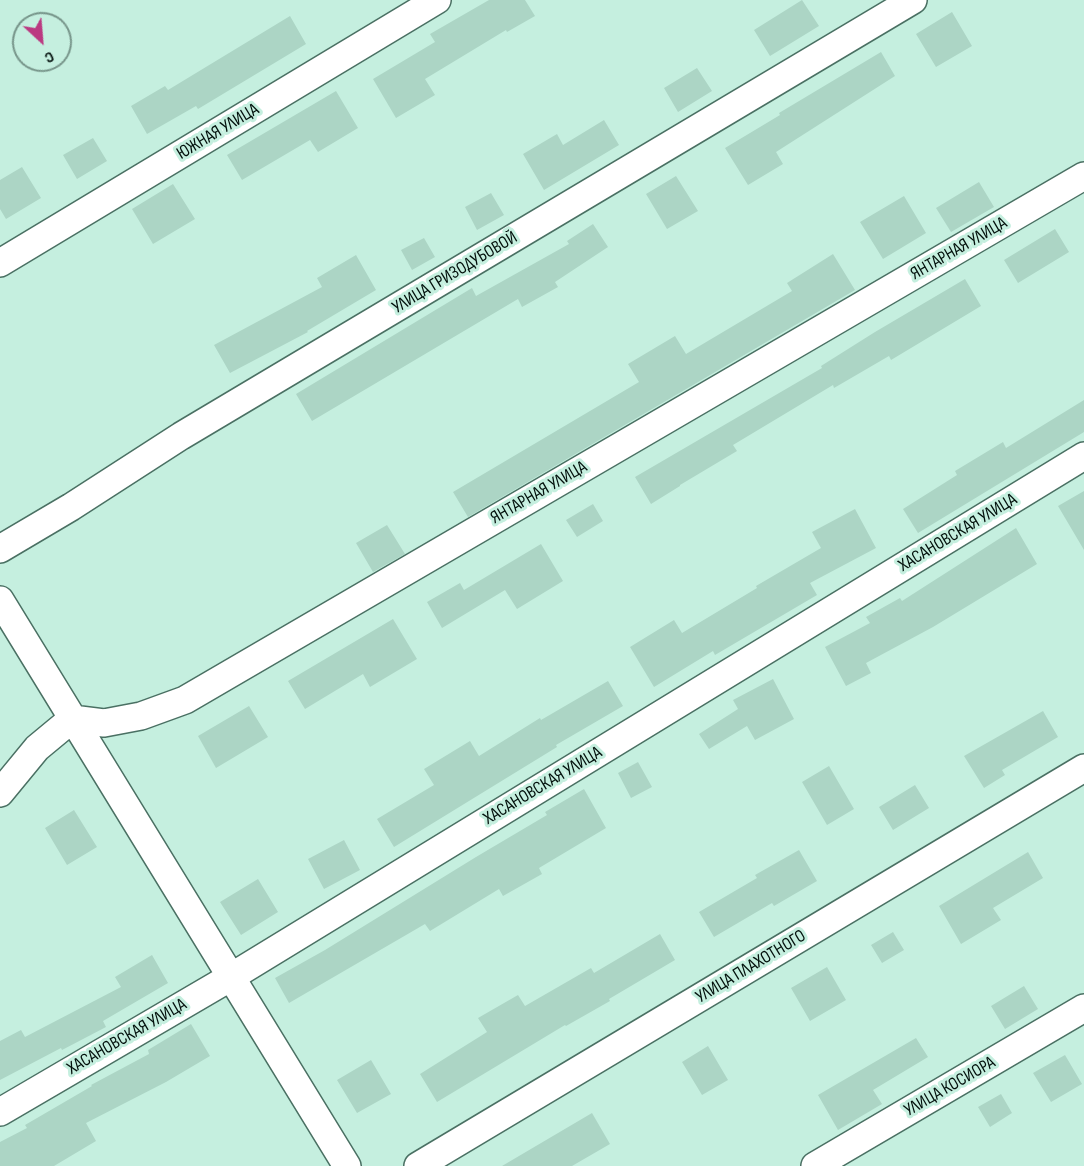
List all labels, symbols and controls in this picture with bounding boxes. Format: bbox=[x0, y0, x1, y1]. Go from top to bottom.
north arrow bbox=[12, 12, 72, 72]
text: С bbox=[41, 46, 57, 67]
street label: ЮЖНАЯ УЛИЦА bbox=[173, 99, 263, 165]
street label: ЯНТАРНАЯ УЛИЦА bbox=[907, 213, 1011, 285]
street label: УЛИЦА ГРИЗОДУБОВОЙ bbox=[389, 227, 521, 319]
street label: ЯНТАРНАЯ УЛИЦА bbox=[487, 457, 591, 529]
street label: ХАСАНОВСКАЯ УЛИЦА bbox=[895, 489, 1021, 577]
street label: ХАСАНОВСКАЯ УЛИЦА bbox=[480, 742, 606, 830]
street label: УЛИЦА ПЛАХОТНОГО bbox=[692, 926, 810, 1008]
street label: ХАСАНОВСКАЯ УЛИЦА bbox=[64, 994, 190, 1080]
street label: УЛИЦА КОСИОРА bbox=[901, 1052, 999, 1122]

